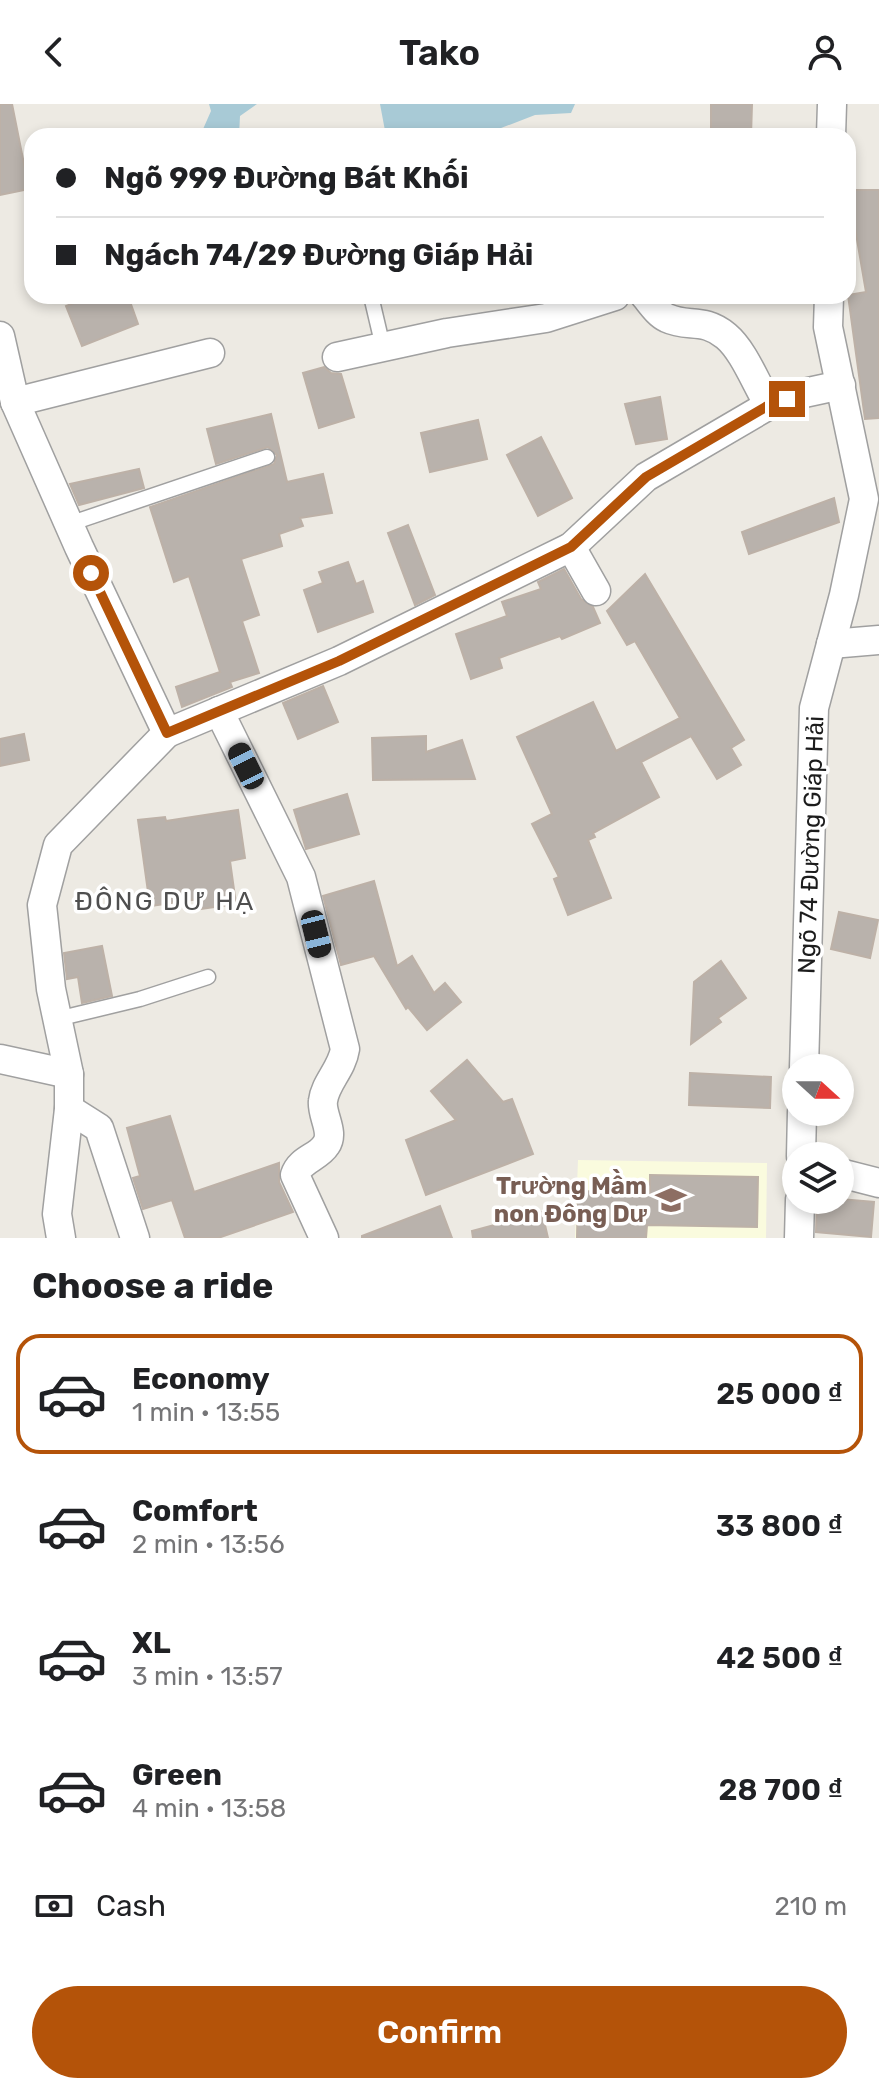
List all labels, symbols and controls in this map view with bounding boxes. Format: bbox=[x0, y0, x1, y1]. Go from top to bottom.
icon: back bbox=[32, 30, 76, 74]
icon: person bbox=[803, 30, 847, 74]
text: Tako bbox=[399, 31, 480, 74]
text: Ngõ 999 Đường Bát Khối bbox=[104, 160, 469, 196]
text: Ngách 74/29 Đường Giáp Hải bbox=[104, 237, 533, 273]
route end bbox=[769, 381, 805, 417]
route start bbox=[73, 555, 109, 591]
street label: Ngõ 74 Đường Giáp Hải bbox=[793, 716, 829, 974]
car bbox=[225, 739, 267, 793]
district label: ĐÔNG DƯ HẠ bbox=[75, 886, 255, 917]
car bbox=[299, 908, 333, 960]
north arrow bbox=[782, 1054, 854, 1126]
map controls bbox=[782, 1054, 854, 1214]
button: layers bbox=[782, 1142, 854, 1214]
place label: Trường Mầm non Đông Dư bbox=[494, 1169, 648, 1228]
school or university icon: Trường Mầm non Đông Dư bbox=[654, 1183, 688, 1217]
text: Choose a ride bbox=[32, 1264, 273, 1307]
icon: car bbox=[36, 1358, 108, 1430]
text: Economy bbox=[132, 1361, 270, 1397]
text: 25 000 ₫ bbox=[716, 1376, 843, 1412]
text: 1 min · 13:55 bbox=[132, 1397, 280, 1428]
icon: car bbox=[36, 1490, 108, 1562]
text: Comfort bbox=[132, 1493, 258, 1529]
text: 33 800 ₫ bbox=[716, 1508, 843, 1544]
text: 2 min · 13:56 bbox=[132, 1529, 285, 1560]
icon: car bbox=[36, 1622, 108, 1694]
text: XL bbox=[132, 1625, 171, 1661]
text: 42 500 ₫ bbox=[716, 1640, 843, 1676]
text: 3 min · 13:57 bbox=[132, 1661, 283, 1692]
icon: car bbox=[36, 1754, 108, 1826]
text: Green bbox=[132, 1757, 222, 1793]
text: 28 700 ₫ bbox=[719, 1772, 843, 1808]
text: 4 min · 13:58 bbox=[132, 1793, 286, 1824]
icon: cash bbox=[32, 1884, 76, 1928]
text: Cash bbox=[96, 1888, 166, 1924]
text: 210 m bbox=[775, 1891, 847, 1922]
button: Confirm bbox=[32, 1986, 847, 2078]

